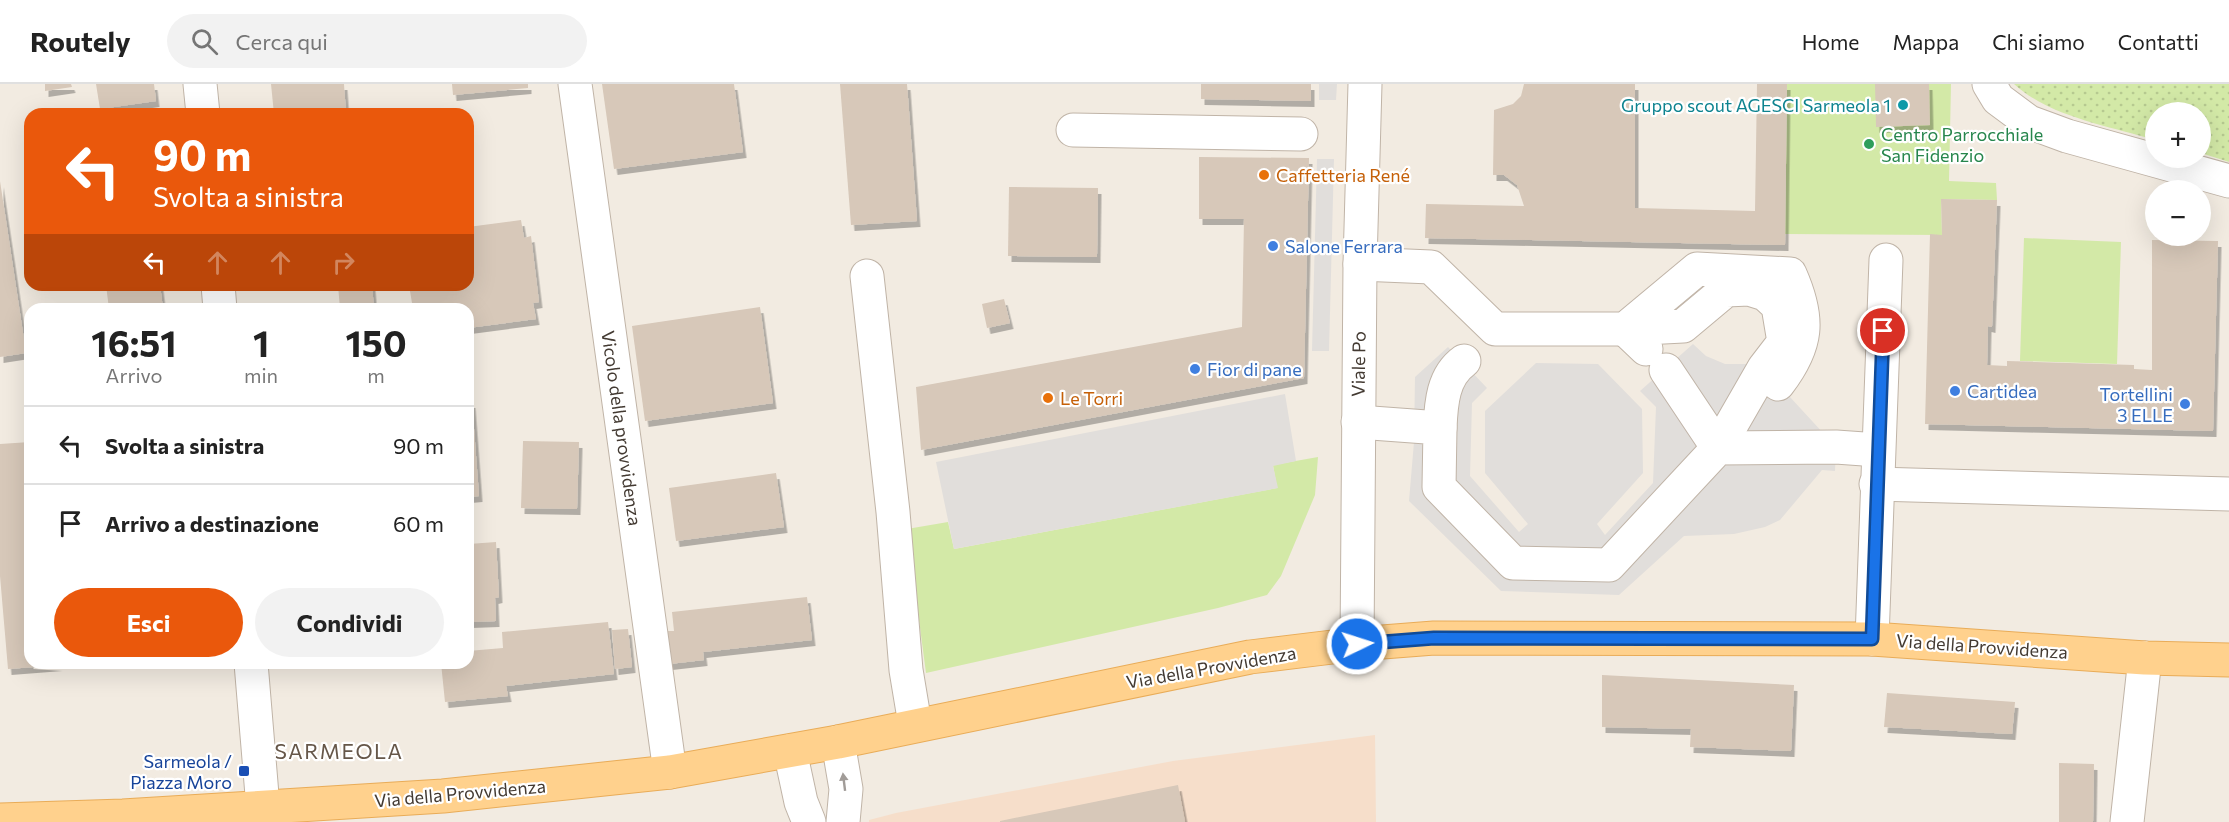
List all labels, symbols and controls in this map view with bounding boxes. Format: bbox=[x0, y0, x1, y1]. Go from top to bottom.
search box bbox=[167, 14, 587, 68]
text: Routely bbox=[30, 24, 131, 58]
icon: search bbox=[188, 25, 221, 58]
text: Cerca qui bbox=[236, 28, 328, 55]
text: Home bbox=[1802, 29, 1859, 54]
text: Mappa bbox=[1892, 29, 1959, 54]
text: Chi siamo bbox=[1992, 29, 2085, 54]
text: Contatti bbox=[2118, 29, 2199, 54]
place label: Gruppo scout AGESCI Sarmeola 1 bbox=[1621, 94, 1891, 116]
marker: Gruppo scout AGESCI Sarmeola 1 bbox=[1896, 98, 1910, 112]
map controls bbox=[2145, 102, 2211, 246]
button: + bbox=[2145, 102, 2211, 168]
place label: Centro Parrocchiale San Fidenzio bbox=[1881, 123, 2043, 166]
text: 90 m bbox=[153, 128, 252, 180]
icon: left bbox=[54, 132, 132, 210]
marker: Centro Parrocchiale San Fidenzio bbox=[1862, 137, 1876, 151]
place label: Caffetteria René bbox=[1276, 164, 1410, 186]
marker: Caffetteria René bbox=[1257, 168, 1271, 182]
text: Svolta a sinistra bbox=[153, 180, 344, 213]
button: − bbox=[2145, 180, 2211, 246]
place label: Salone Ferrara bbox=[1285, 235, 1403, 257]
marker: Salone Ferrara bbox=[1266, 239, 1280, 253]
icon: left bbox=[138, 246, 171, 279]
icon: ahead bbox=[201, 246, 234, 279]
icon: ahead bbox=[264, 246, 297, 279]
icon: right bbox=[327, 246, 360, 279]
pin bbox=[1857, 305, 1908, 356]
icon: arrive bbox=[1866, 314, 1899, 347]
text: 16:51 bbox=[91, 320, 177, 364]
text: 1 bbox=[253, 320, 269, 364]
text: 150 bbox=[345, 320, 407, 364]
street label: Vicolo della provvidenza bbox=[597, 329, 647, 527]
street label: Viale Po bbox=[1346, 331, 1370, 397]
place label: Fior di pane bbox=[1207, 358, 1302, 380]
marker: Fior di pane bbox=[1188, 362, 1202, 376]
text: Arrivo bbox=[106, 363, 162, 387]
text: min bbox=[244, 363, 278, 387]
text: m bbox=[367, 363, 385, 387]
place label: Cartidea bbox=[1967, 380, 2037, 402]
place label: Tortellini 3 ELLE bbox=[2099, 383, 2173, 426]
marker: Cartidea bbox=[1948, 384, 1962, 398]
place label: Le Torri bbox=[1060, 387, 1123, 409]
marker: Le Torri bbox=[1041, 391, 1055, 405]
marker: Tortellini 3 ELLE bbox=[2178, 397, 2192, 411]
icon: left bbox=[54, 429, 87, 462]
text: Svolta a sinistra bbox=[105, 432, 264, 459]
text: 90 m bbox=[393, 432, 444, 459]
icon: arrive bbox=[54, 507, 87, 540]
text: Arrivo a destinazione bbox=[105, 510, 319, 537]
text: 60 m bbox=[393, 510, 444, 537]
button: Esci bbox=[54, 588, 243, 657]
button: Condividi bbox=[255, 588, 444, 657]
position arrow bbox=[1325, 612, 1389, 676]
street label: Via della Provvidenza bbox=[1895, 629, 2069, 663]
street label: Via della Provvidenza bbox=[1124, 641, 1298, 693]
district label: SARMEOLA bbox=[274, 738, 404, 763]
place label: Sarmeola / Piazza Moro bbox=[130, 750, 232, 793]
marker: Sarmeola / Piazza Moro bbox=[237, 764, 251, 778]
one-way arrow bbox=[839, 772, 849, 791]
street label: Via della Provvidenza bbox=[373, 775, 547, 811]

